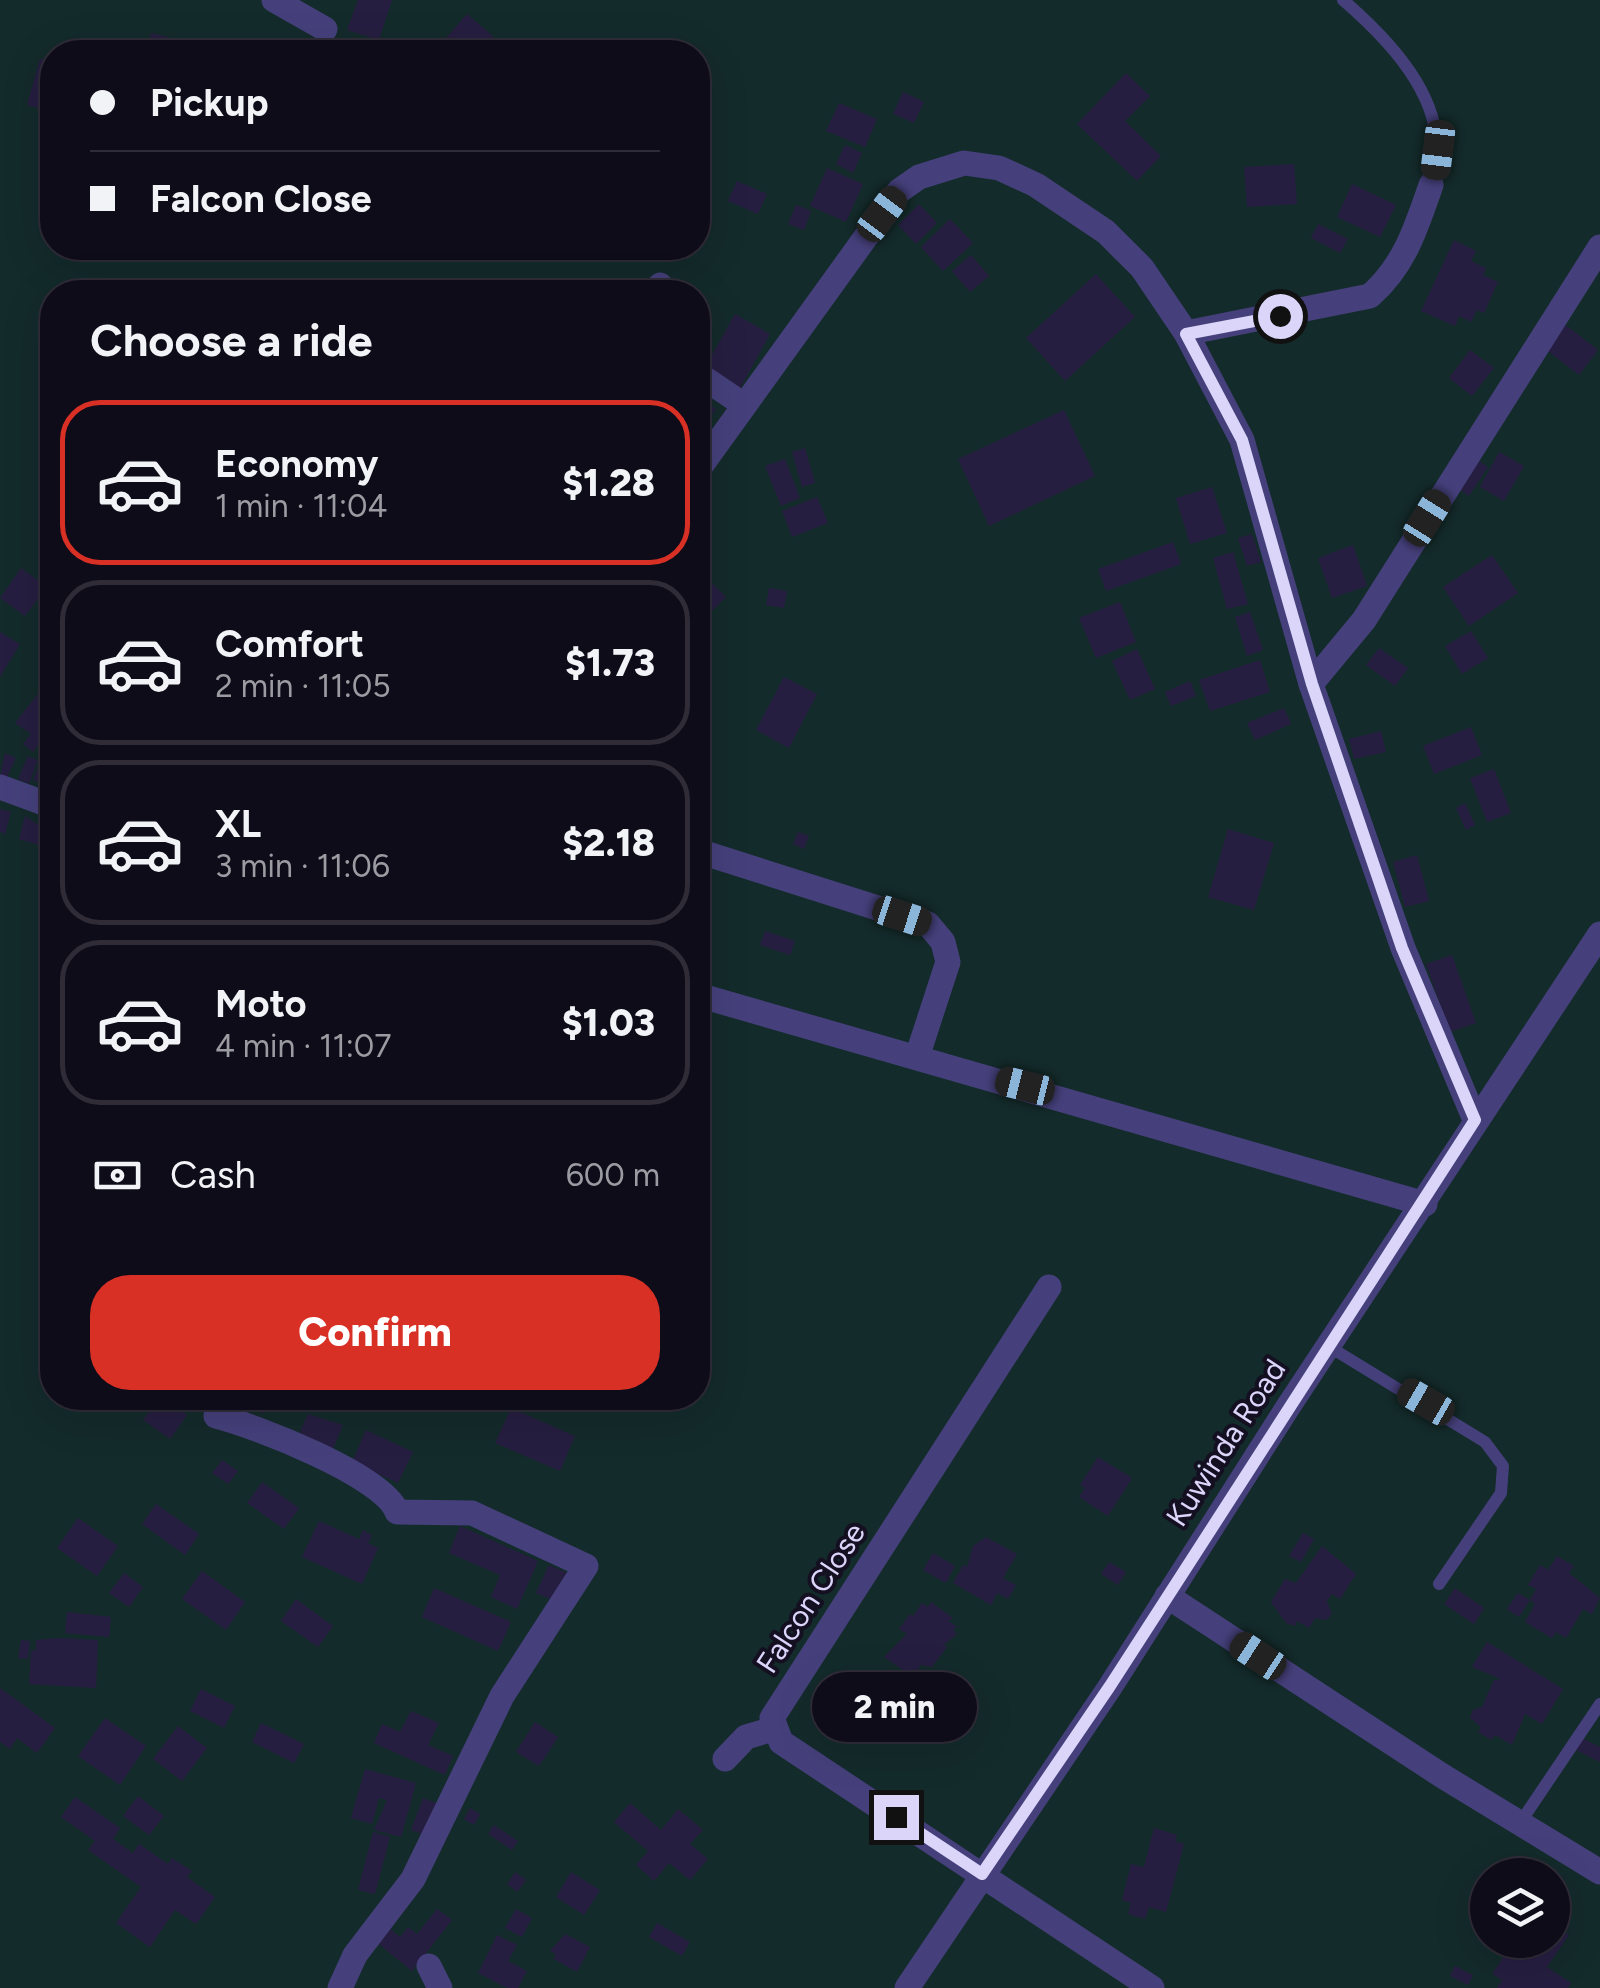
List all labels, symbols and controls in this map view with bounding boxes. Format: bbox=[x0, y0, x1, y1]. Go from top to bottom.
text: Pickup bbox=[150, 80, 268, 126]
car bbox=[1419, 118, 1457, 182]
text: Falcon Close bbox=[150, 176, 372, 222]
car bbox=[852, 181, 912, 247]
route start bbox=[1258, 294, 1303, 339]
text: Choose a ride bbox=[90, 313, 372, 367]
icon: car bbox=[95, 438, 185, 528]
text: Economy bbox=[215, 441, 378, 487]
text: $1.28 bbox=[562, 460, 655, 506]
car bbox=[1398, 485, 1456, 551]
text: 1 min · 11:04 bbox=[215, 487, 387, 525]
icon: car bbox=[95, 618, 185, 708]
text: Comfort bbox=[215, 621, 364, 667]
text: $1.73 bbox=[565, 640, 655, 686]
text: 2 min · 11:05 bbox=[215, 667, 391, 705]
icon: car bbox=[95, 798, 185, 888]
text: XL bbox=[215, 801, 261, 847]
text: $2.18 bbox=[562, 820, 655, 866]
text: 3 min · 11:06 bbox=[215, 847, 390, 885]
car bbox=[869, 892, 935, 940]
icon: car bbox=[95, 978, 185, 1068]
text: Moto bbox=[215, 981, 307, 1027]
text: $1.03 bbox=[562, 1000, 655, 1046]
text: 4 min · 11:07 bbox=[215, 1027, 391, 1065]
car bbox=[992, 1064, 1058, 1108]
icon: cash bbox=[90, 1148, 145, 1203]
text: Cash bbox=[170, 1152, 256, 1198]
text: 600 m bbox=[566, 1156, 660, 1194]
button: Confirm bbox=[90, 1275, 660, 1390]
street label: Kuwinda Road bbox=[1158, 1352, 1293, 1533]
car bbox=[1393, 1374, 1459, 1430]
street label: Falcon Close bbox=[748, 1516, 873, 1680]
car bbox=[1225, 1627, 1291, 1685]
callout: 2 min bbox=[814, 1672, 978, 1742]
text: 2 min bbox=[854, 1688, 935, 1726]
route end bbox=[874, 1795, 919, 1840]
map controls bbox=[1470, 1858, 1570, 1958]
button: layers bbox=[1470, 1858, 1570, 1958]

